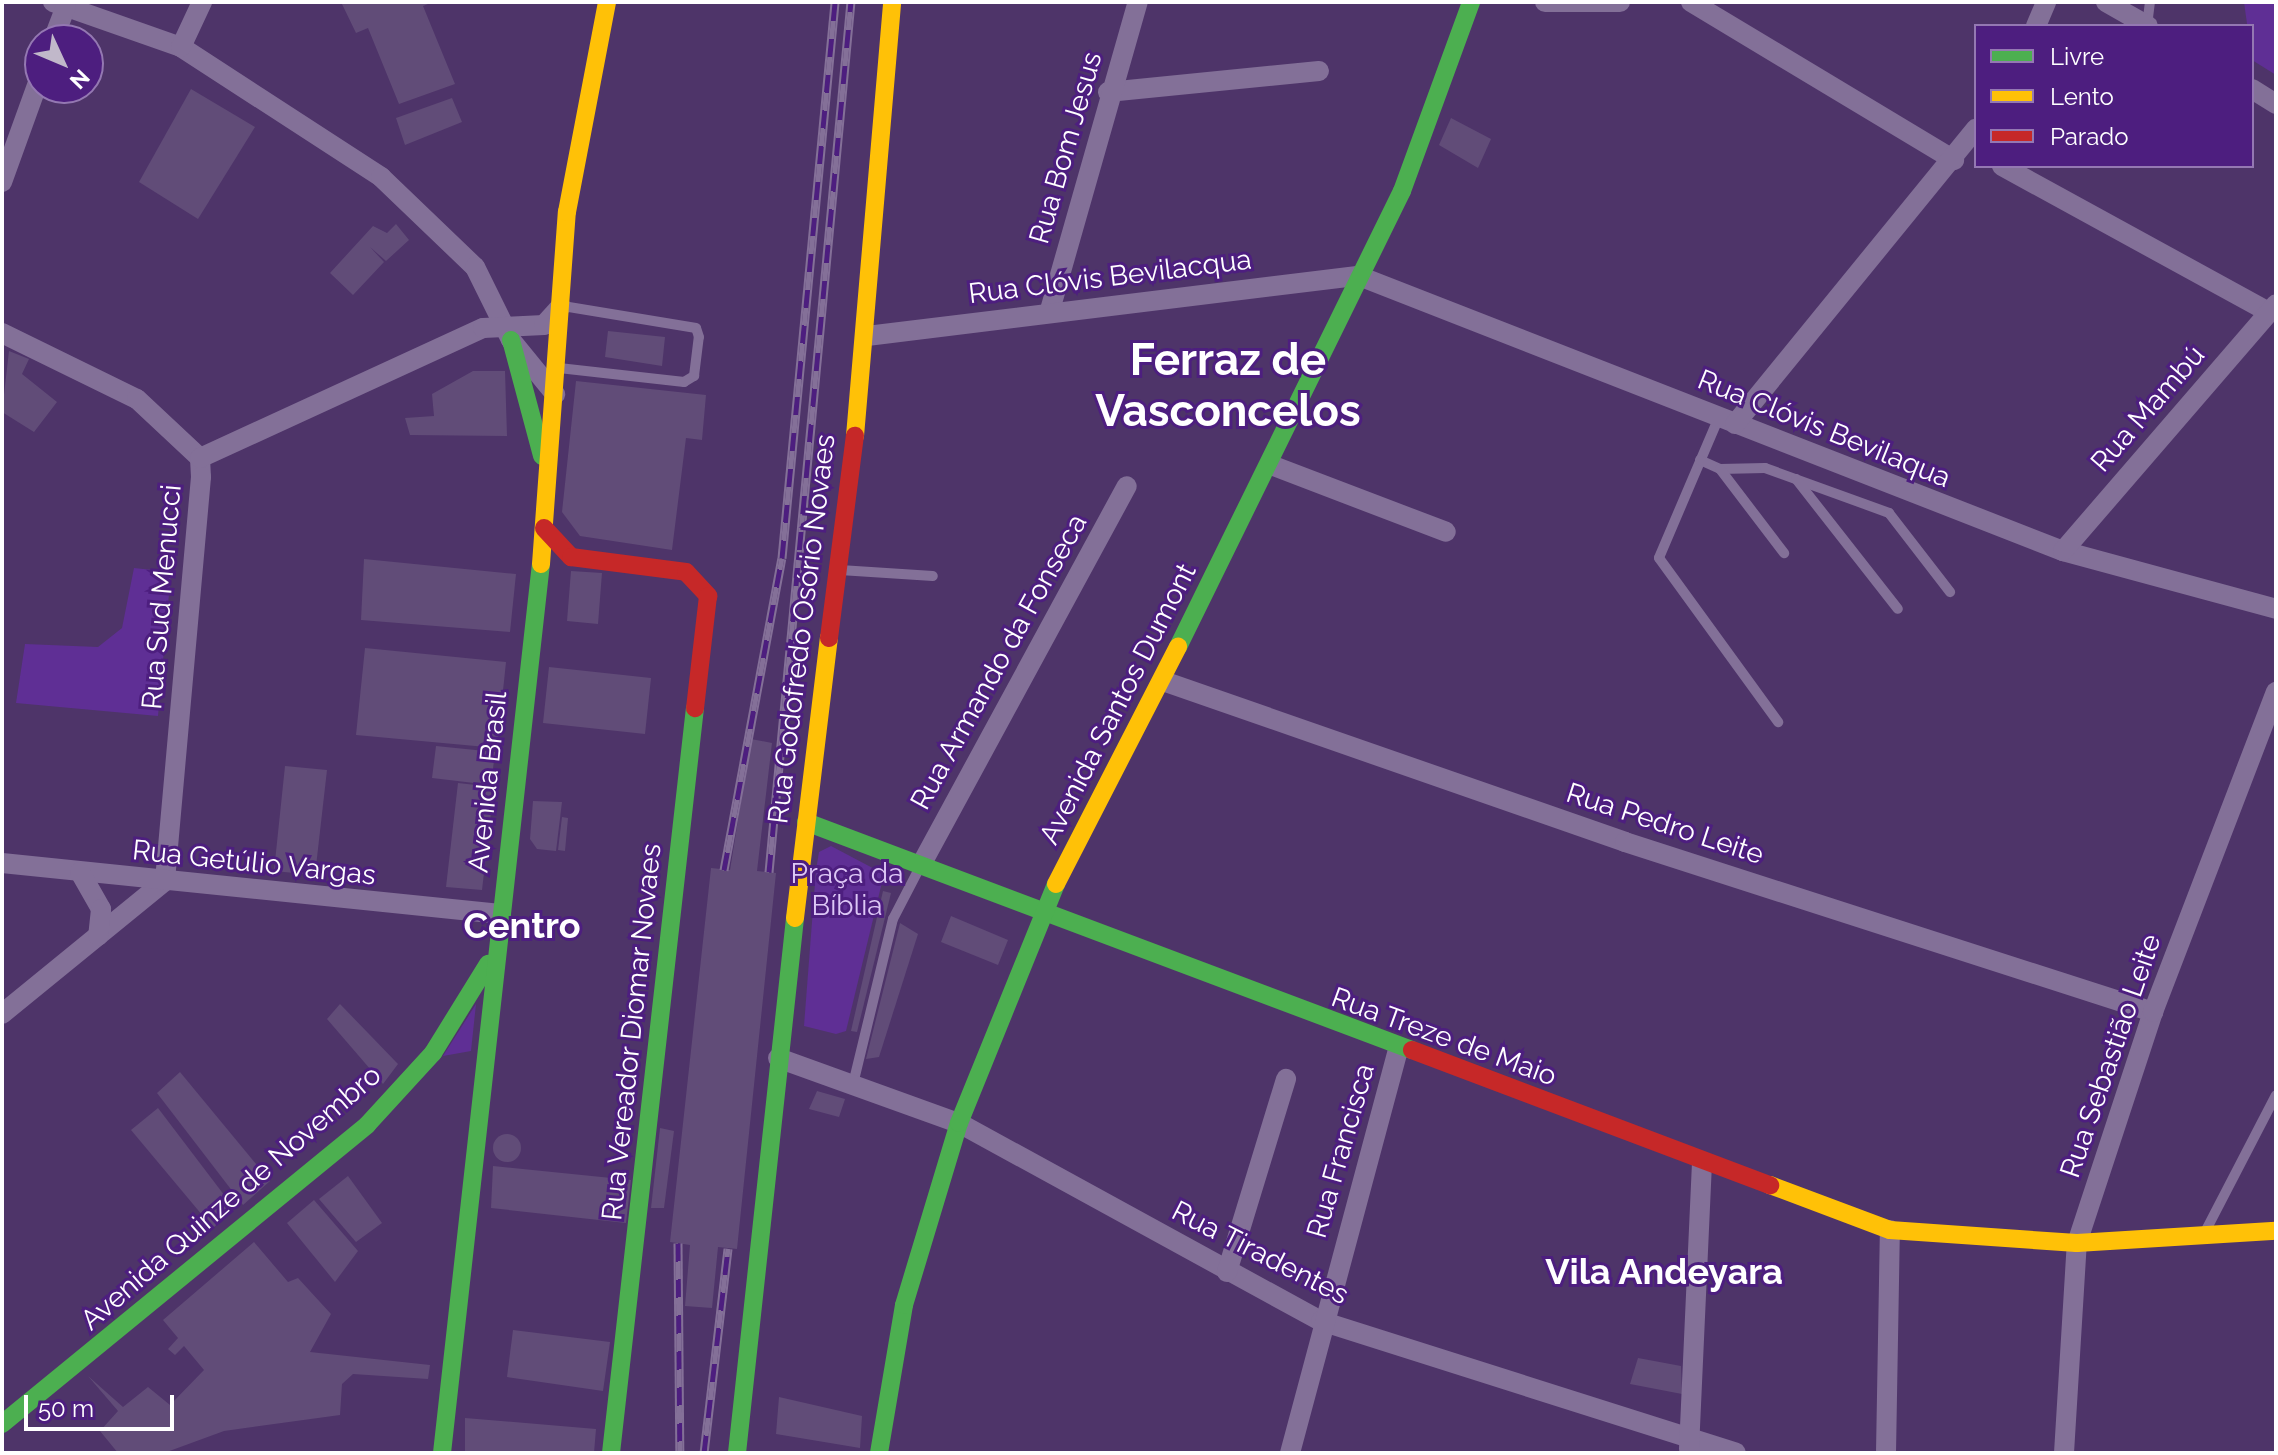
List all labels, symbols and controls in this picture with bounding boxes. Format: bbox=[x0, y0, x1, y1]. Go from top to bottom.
north arrow bbox=[24, 24, 104, 104]
legend bbox=[1974, 24, 2254, 168]
text: Livre bbox=[2050, 42, 2104, 71]
street label: Rua Bom Jesus bbox=[1022, 48, 1110, 248]
text: N bbox=[65, 64, 95, 94]
text: Lento bbox=[2050, 82, 2114, 111]
text: Parado bbox=[2050, 122, 2129, 151]
street label: Rua Clóvis Bevilacqua bbox=[967, 243, 1253, 311]
district label: Ferraz de Vasconcelos bbox=[1095, 335, 1361, 438]
street label: Rua Mambú bbox=[2084, 339, 2212, 479]
street label: Rua Clóvis Bevilaqua bbox=[1693, 363, 1955, 495]
street label: Rua Godofredo Osório Novaes bbox=[761, 432, 843, 826]
street label: Rua Sud Menucci bbox=[135, 483, 189, 711]
street label: Rua Armando da Fonseca bbox=[903, 508, 1095, 816]
street label: Avenida Santos Dumont bbox=[1033, 558, 1203, 850]
street label: Avenida Brasil bbox=[462, 690, 514, 874]
street label: Rua Pedro Leite bbox=[1562, 776, 1768, 872]
street label: Rua Getúlio Vargas bbox=[130, 833, 378, 893]
street label: Rua Vereador Diomar Novaes bbox=[595, 841, 669, 1223]
park label: Praça da Bíblia bbox=[791, 857, 903, 923]
district label: Centro bbox=[463, 904, 581, 948]
street label: Rua Sebastião Leite bbox=[2054, 930, 2168, 1182]
street label: Rua Treze de Maio bbox=[1327, 981, 1561, 1093]
street label: Avenida Quinze de Novembro bbox=[74, 1059, 388, 1337]
street label: Rua Francisca bbox=[1300, 1060, 1382, 1242]
street label: Rua Tiradentes bbox=[1166, 1194, 1354, 1312]
district label: Vila Andeyara bbox=[1545, 1250, 1783, 1294]
scale bar bbox=[28, 1379, 178, 1429]
text: 50 m bbox=[38, 1394, 94, 1423]

